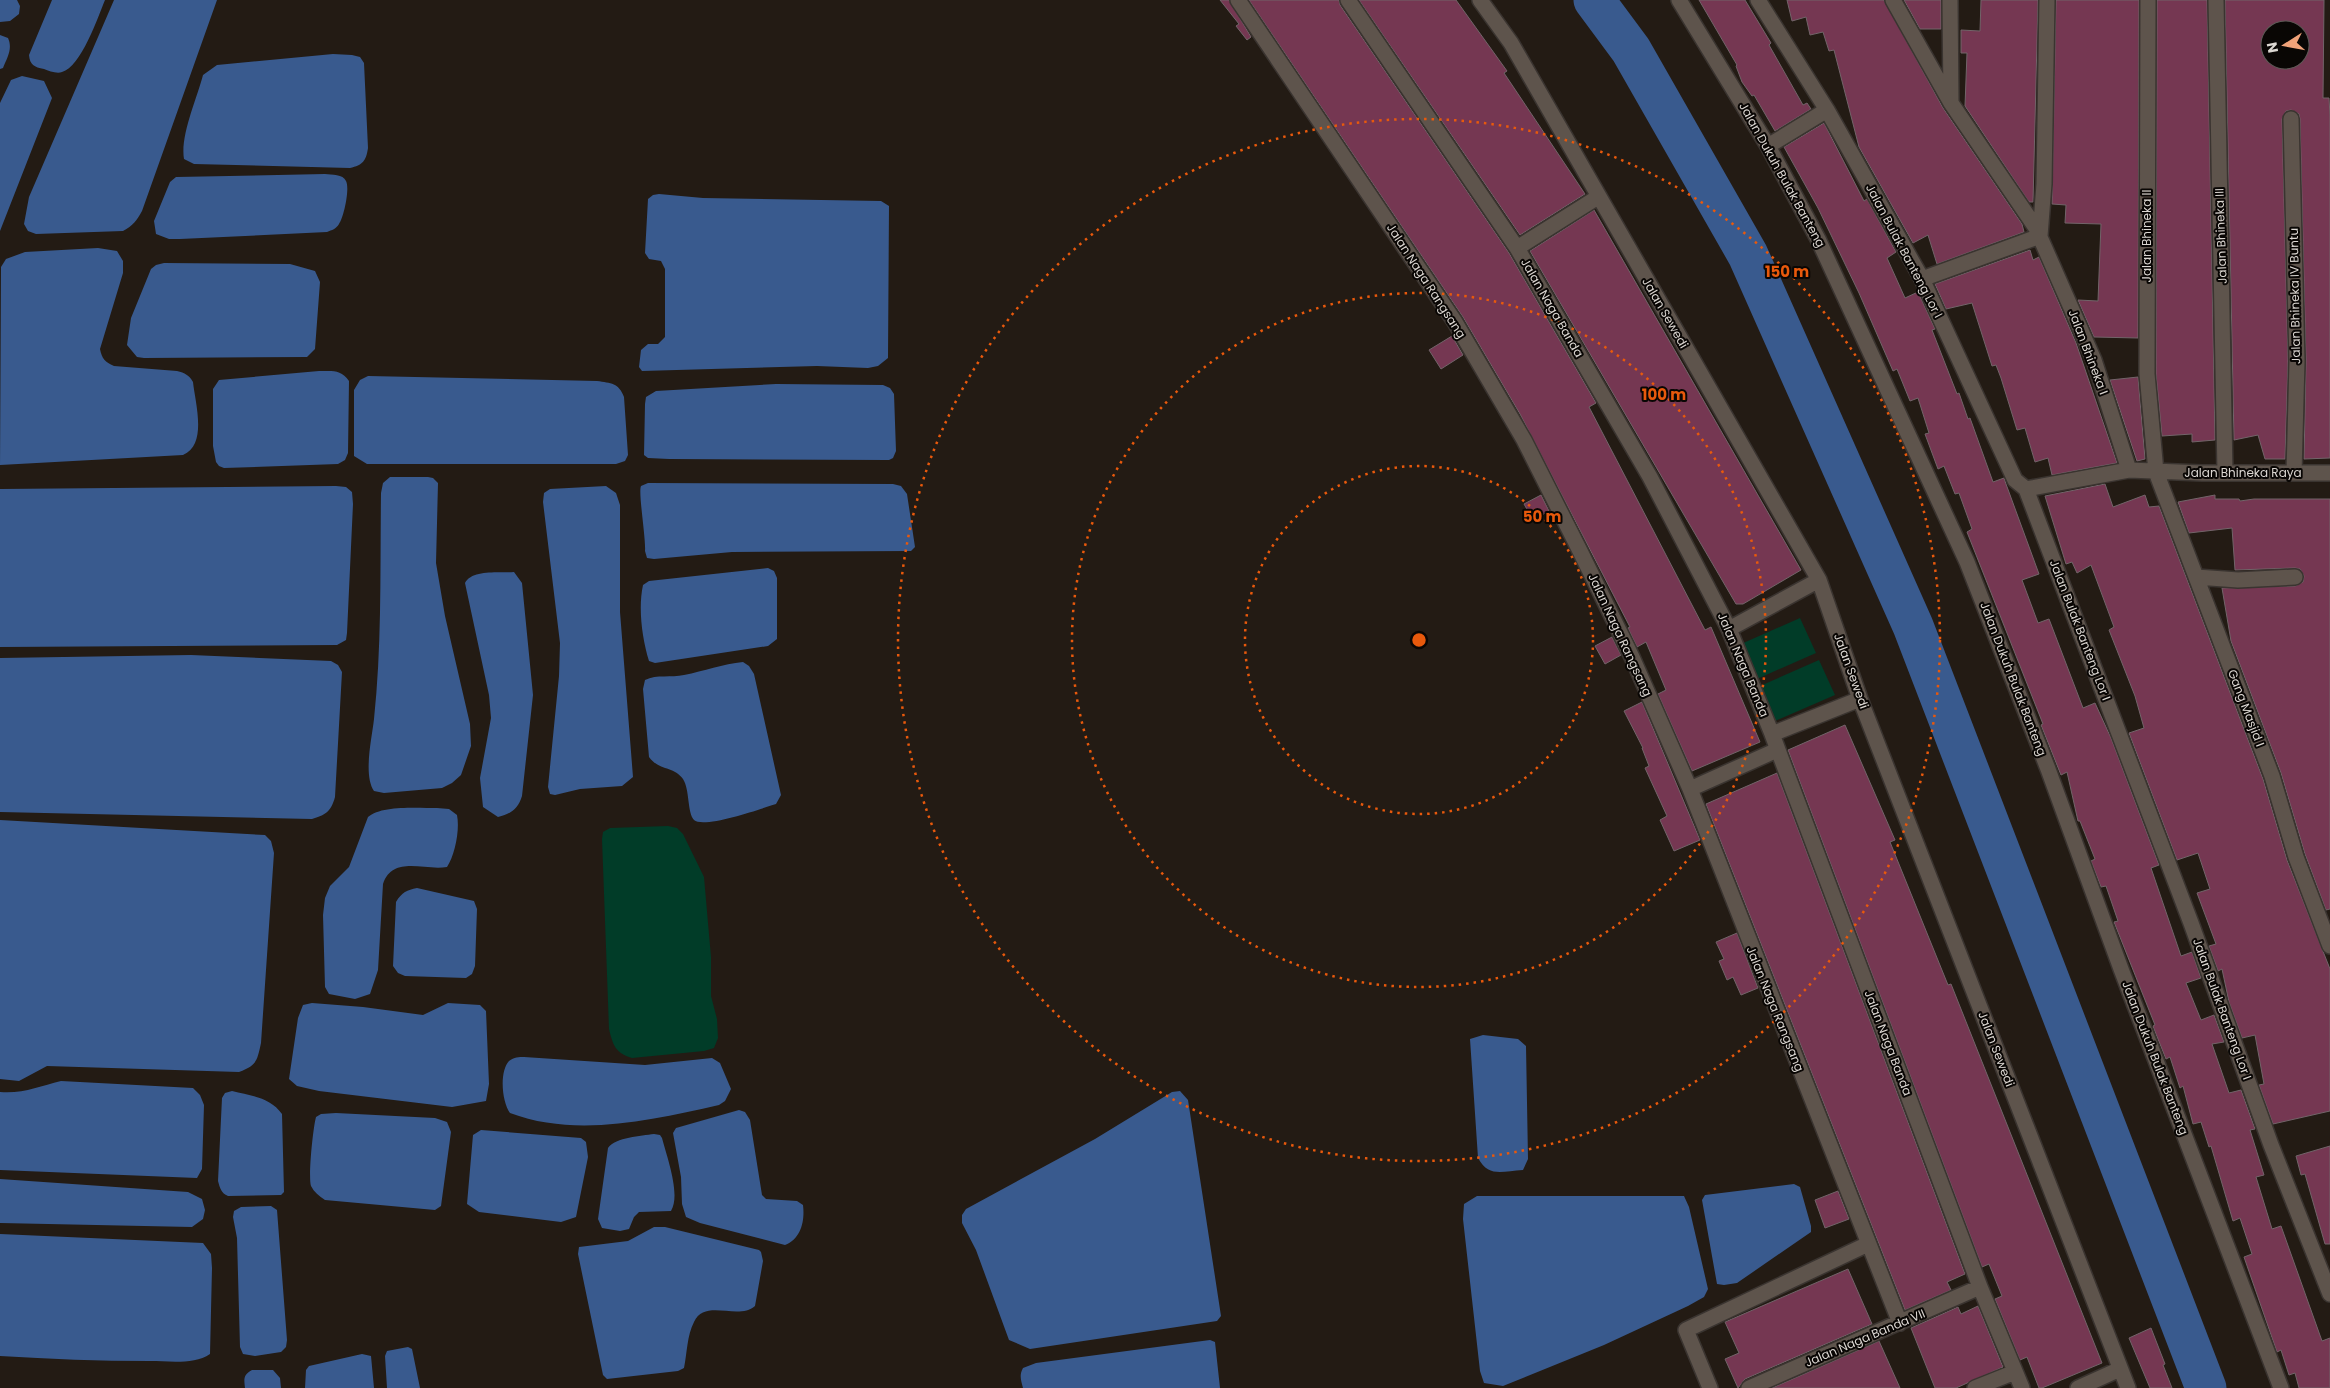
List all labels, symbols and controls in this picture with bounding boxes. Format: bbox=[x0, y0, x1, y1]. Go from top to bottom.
north arrow bbox=[2260, 20, 2310, 70]
text: N bbox=[2261, 40, 2283, 55]
street label: Jalan Dukuh Bulak Banteng bbox=[1735, 99, 1830, 250]
street label: Jalan Bulak Banteng Lor I bbox=[1862, 181, 1947, 321]
street label: Jalan Bhineka III bbox=[2210, 188, 2231, 284]
street label: Jalan Bhineka II bbox=[2138, 189, 2155, 282]
street label: Jalan Naga Rangsang bbox=[1383, 220, 1470, 341]
street label: Jalan Bhineka IV Buntu bbox=[2285, 228, 2304, 364]
street label: Jalan Naga Banda bbox=[1517, 255, 1588, 360]
text: 150 m bbox=[1765, 261, 1809, 282]
street label: Jalan Sewedi bbox=[1638, 274, 1693, 351]
street label: Jalan Bhineka I bbox=[2064, 307, 2113, 397]
text: 100 m bbox=[1642, 384, 1686, 405]
street label: Jalan Bhineka Raya bbox=[2184, 464, 2302, 481]
text: 50 m bbox=[1523, 506, 1561, 527]
street label: Jalan Bulak Banteng Lor I bbox=[2046, 557, 2115, 703]
street label: Jalan Naga Rangsang bbox=[1584, 571, 1656, 699]
street label: Jalan Dukuh Bulak Banteng bbox=[1976, 599, 2051, 758]
street label: Jalan Naga Banda bbox=[1714, 610, 1773, 720]
centre of rings bbox=[1410, 631, 1428, 649]
street label: Jalan Sewedi bbox=[1830, 631, 1873, 711]
street label: Gang Masjid I bbox=[2224, 667, 2269, 749]
street label: Jalan Bulak Banteng Lor I bbox=[2189, 936, 2256, 1082]
street label: Jalan Naga Rangsang bbox=[1743, 944, 1808, 1074]
street label: Jalan Dukuh Bulak Banteng bbox=[2118, 978, 2193, 1137]
street label: Jalan Naga Banda bbox=[1861, 988, 1916, 1098]
street label: Jalan Sewedi bbox=[1974, 1009, 2019, 1089]
street label: Jalan Naga Banda VII bbox=[1802, 1304, 1928, 1371]

